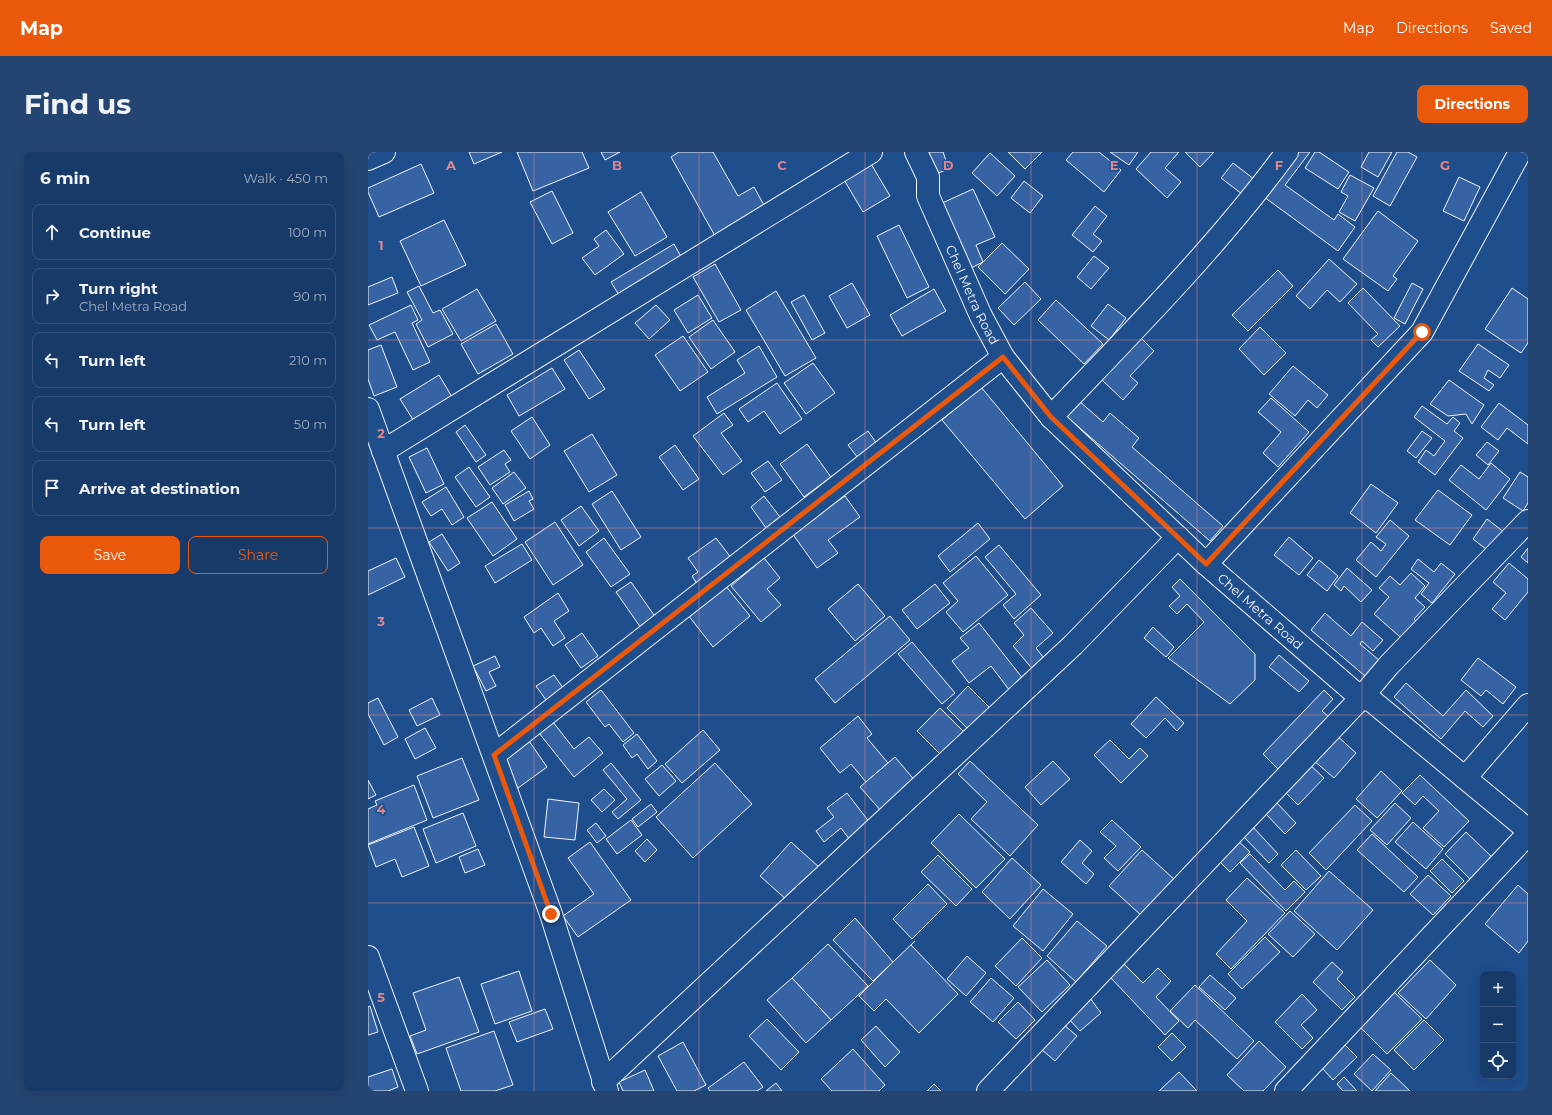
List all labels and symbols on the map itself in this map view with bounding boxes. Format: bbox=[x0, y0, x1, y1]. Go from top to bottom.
text: A bbox=[445, 157, 457, 173]
text: B bbox=[612, 157, 622, 173]
text: C bbox=[777, 157, 787, 173]
text: D bbox=[943, 157, 954, 173]
text: E bbox=[1110, 157, 1119, 173]
text: F bbox=[1275, 157, 1283, 173]
text: G bbox=[1440, 157, 1450, 173]
text: 1 bbox=[378, 237, 384, 253]
street label: Chel Metra Road bbox=[943, 242, 1003, 347]
route start bbox=[1413, 323, 1431, 341]
text: 2 bbox=[377, 425, 385, 441]
street label: Chel Metra Road bbox=[1214, 570, 1307, 653]
text: 3 bbox=[376, 613, 385, 629]
text: 4 bbox=[377, 801, 386, 817]
route end bbox=[542, 905, 560, 923]
text: 5 bbox=[377, 989, 385, 1005]

